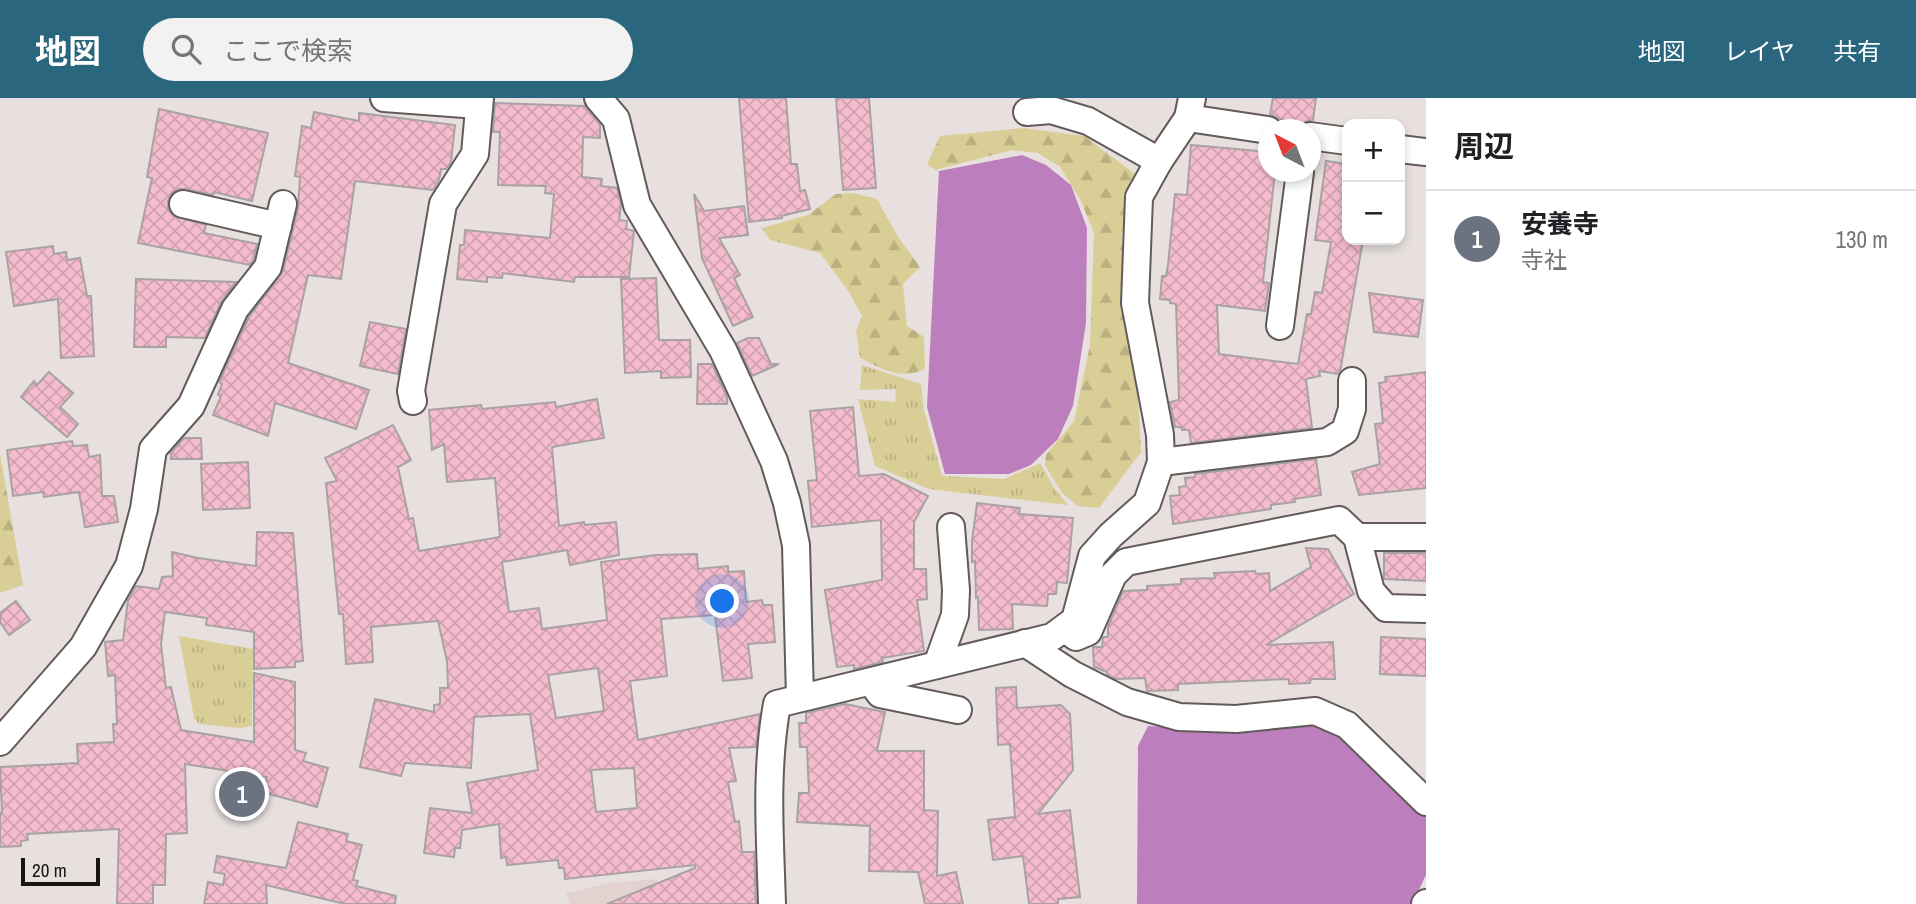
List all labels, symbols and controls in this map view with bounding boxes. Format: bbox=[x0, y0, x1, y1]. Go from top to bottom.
search box bbox=[143, 18, 633, 81]
text: 地図 bbox=[35, 29, 101, 73]
icon: search bbox=[167, 30, 205, 68]
text: ここで検索 bbox=[223, 33, 353, 68]
text: 地図 bbox=[1638, 35, 1686, 67]
text: レイヤ bbox=[1724, 35, 1795, 67]
text: 共有 bbox=[1833, 35, 1881, 67]
north arrow bbox=[1258, 119, 1321, 182]
map controls bbox=[1342, 119, 1405, 245]
button: + bbox=[1342, 119, 1405, 182]
text: 周辺 bbox=[1454, 126, 1514, 166]
button: − bbox=[1342, 182, 1405, 245]
text: 安養寺 bbox=[1521, 206, 1599, 241]
text: 1 bbox=[1472, 224, 1482, 255]
text: 130 m bbox=[1836, 224, 1888, 255]
text: 寺社 bbox=[1521, 244, 1567, 275]
your location bbox=[705, 584, 739, 618]
pin: 1 bbox=[219, 768, 265, 820]
scale bar bbox=[21, 855, 100, 887]
text: 20 m bbox=[32, 857, 67, 883]

